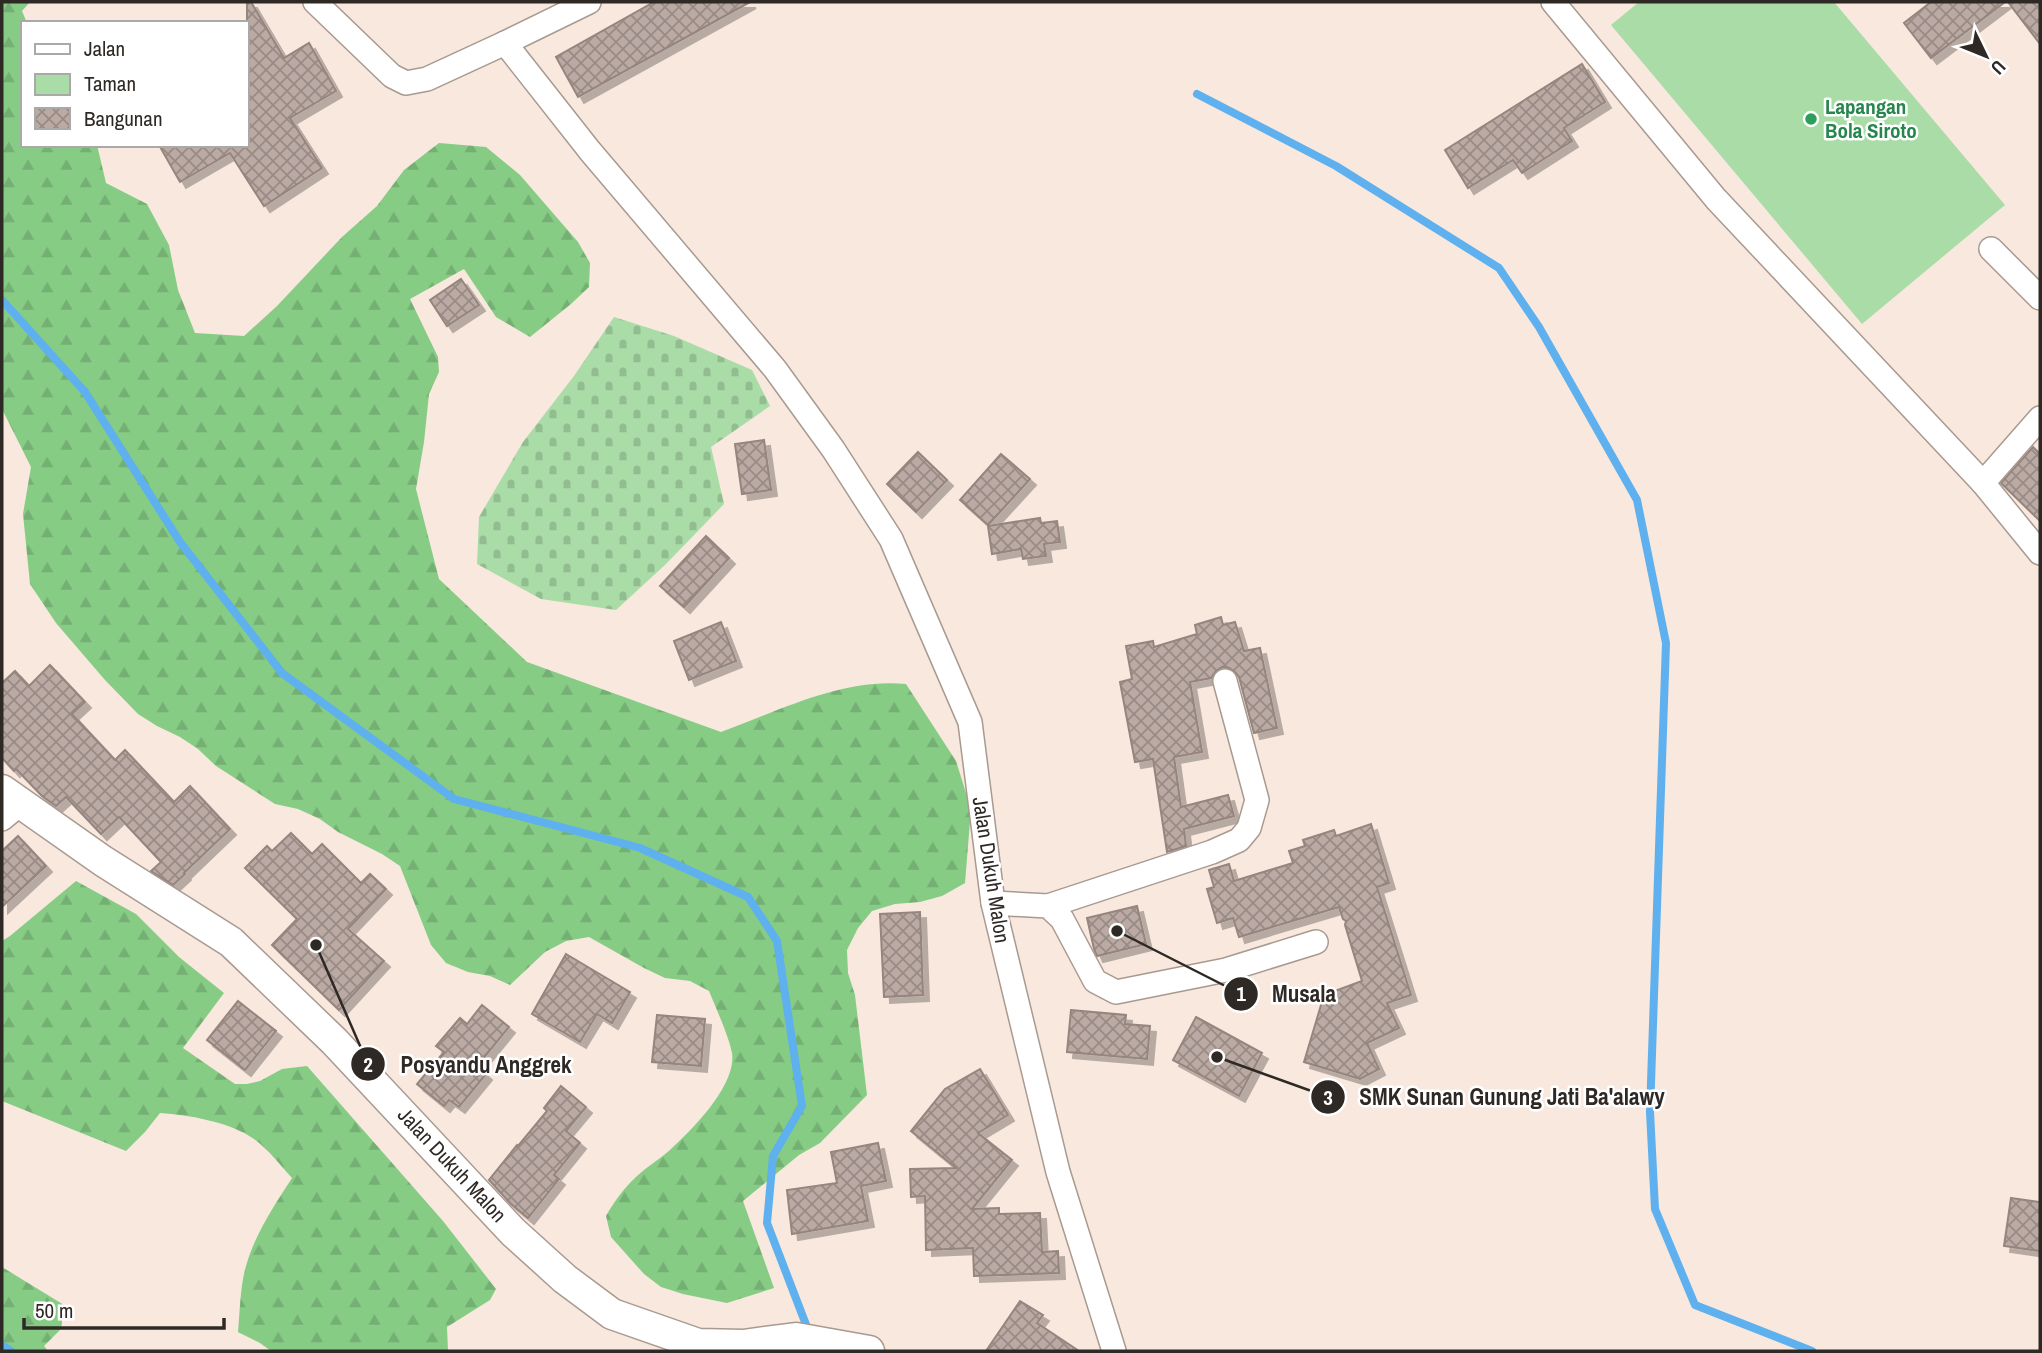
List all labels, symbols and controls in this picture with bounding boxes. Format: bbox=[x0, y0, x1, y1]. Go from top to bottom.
legend bbox=[21, 21, 248, 147]
north arrow bbox=[1951, 21, 2021, 91]
text: Jalan bbox=[84, 34, 125, 63]
text: U bbox=[1985, 55, 2012, 81]
text: Taman bbox=[84, 69, 136, 98]
place label: Lapangan Bola Siroto bbox=[1825, 92, 1917, 145]
text: Bangunan bbox=[84, 104, 163, 133]
marker: Lapangan Bola Siroto bbox=[1803, 111, 1819, 127]
street label: Jalan Dukuh Malon bbox=[966, 795, 1017, 945]
callout: Musala bbox=[1223, 972, 1350, 1016]
text: Musala bbox=[1272, 978, 1336, 1009]
text: 1 bbox=[1236, 979, 1246, 1008]
callout: Posyandu Anggrek bbox=[351, 1042, 585, 1086]
text: Posyandu Anggrek bbox=[400, 1049, 572, 1080]
text: 2 bbox=[363, 1050, 373, 1079]
callout: SMK Sunan Gunung Jati Ba'alawy bbox=[1310, 1075, 1678, 1119]
text: SMK Sunan Gunung Jati Ba'alawy bbox=[1359, 1081, 1665, 1112]
text: 3 bbox=[1323, 1083, 1333, 1112]
street label: Jalan Dukuh Malon bbox=[391, 1101, 513, 1228]
scale bar bbox=[24, 1286, 224, 1330]
text: 50 m bbox=[35, 1296, 73, 1325]

